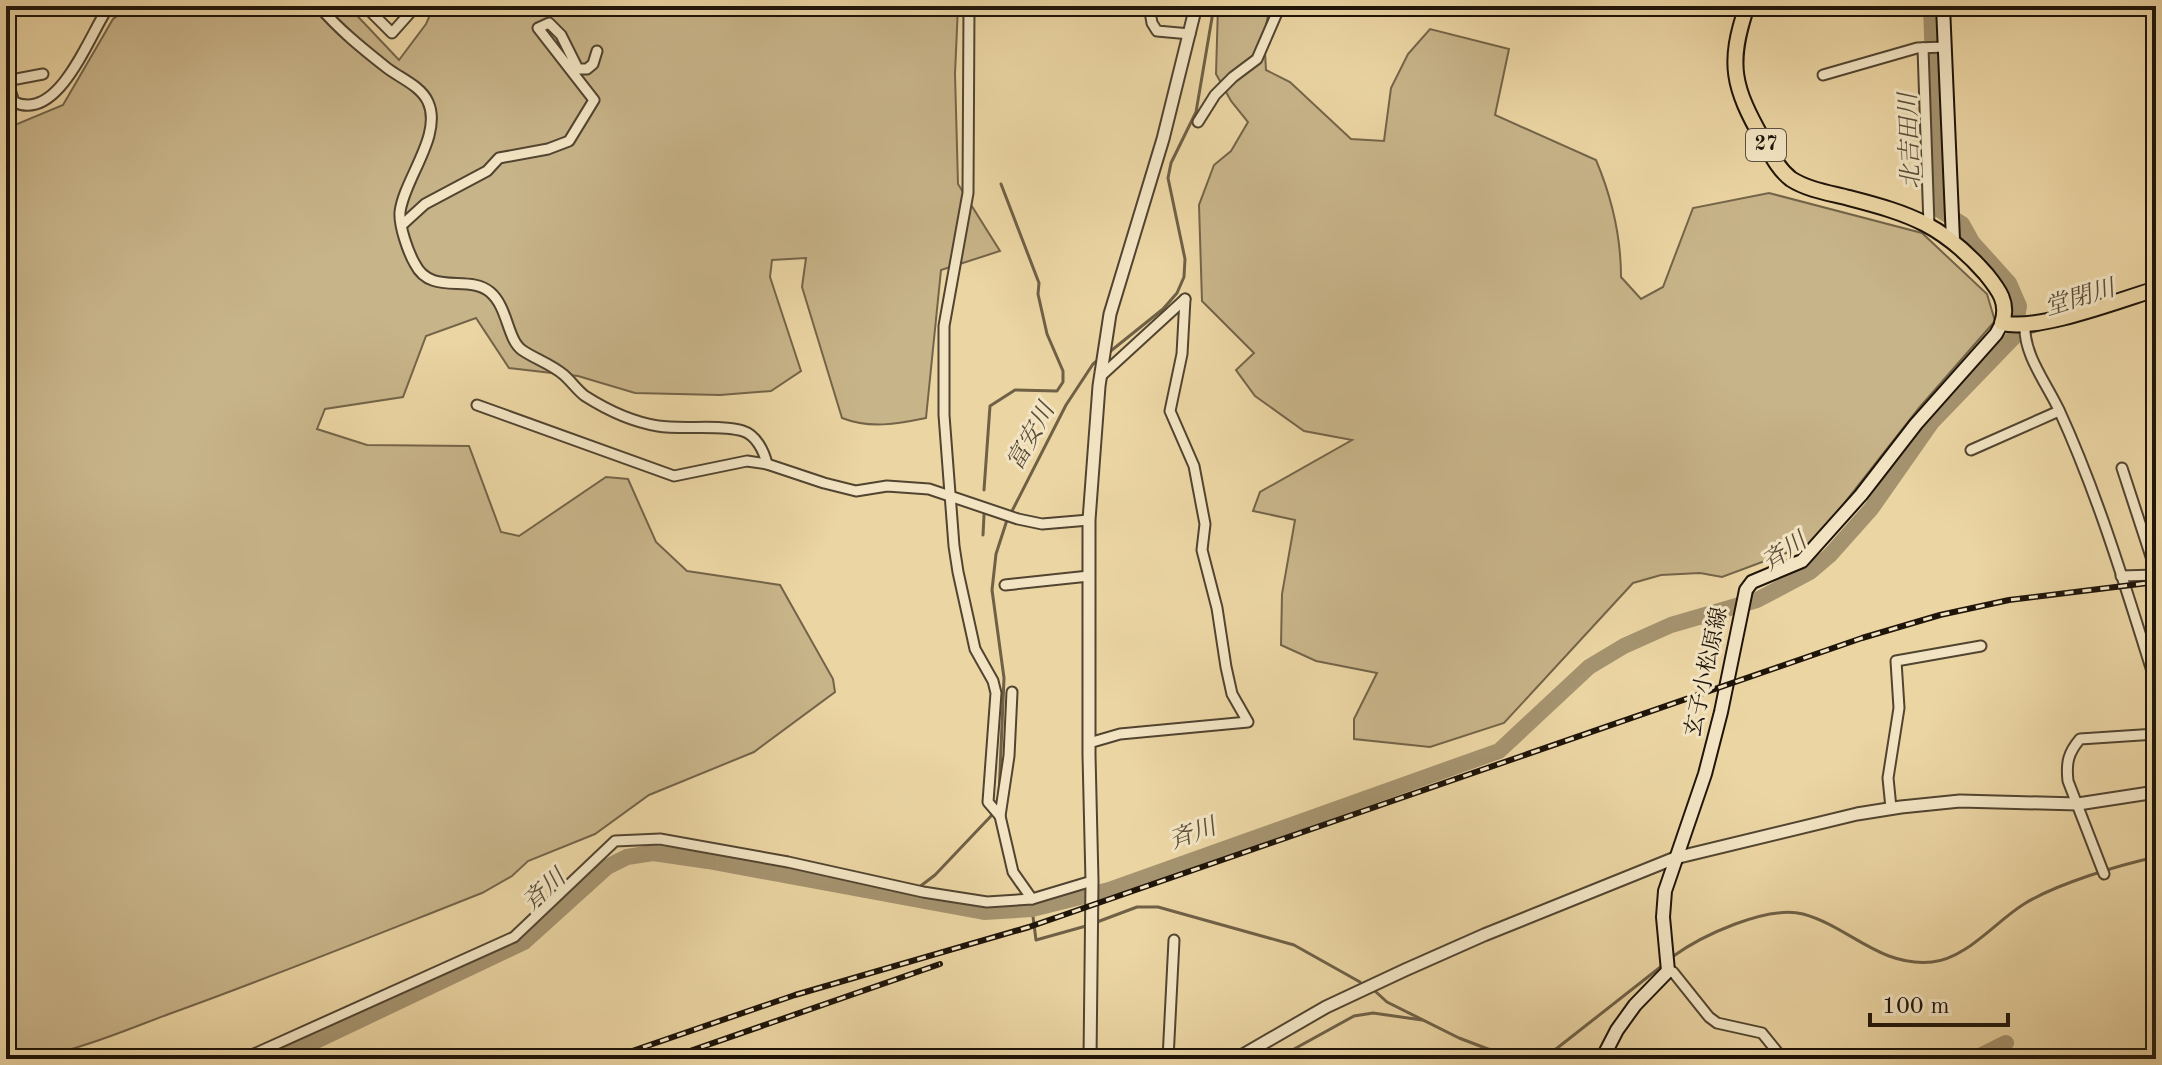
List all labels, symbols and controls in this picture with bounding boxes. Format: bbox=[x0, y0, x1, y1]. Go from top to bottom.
water label: 北吉田川 bbox=[1894, 90, 1925, 189]
road number: 27 bbox=[1746, 129, 1786, 161]
water label: 堂閉川 bbox=[2041, 273, 2121, 321]
water label: 富安川 bbox=[1001, 396, 1061, 474]
water label: 斉川 bbox=[1757, 525, 1814, 576]
street label: 玄子小松原線 bbox=[1681, 605, 1731, 739]
water label: 斉川 bbox=[1165, 812, 1222, 854]
water label: 斉川 bbox=[517, 862, 573, 916]
scale bar bbox=[1870, 977, 2008, 1027]
text: 100 m bbox=[1882, 995, 1950, 1019]

